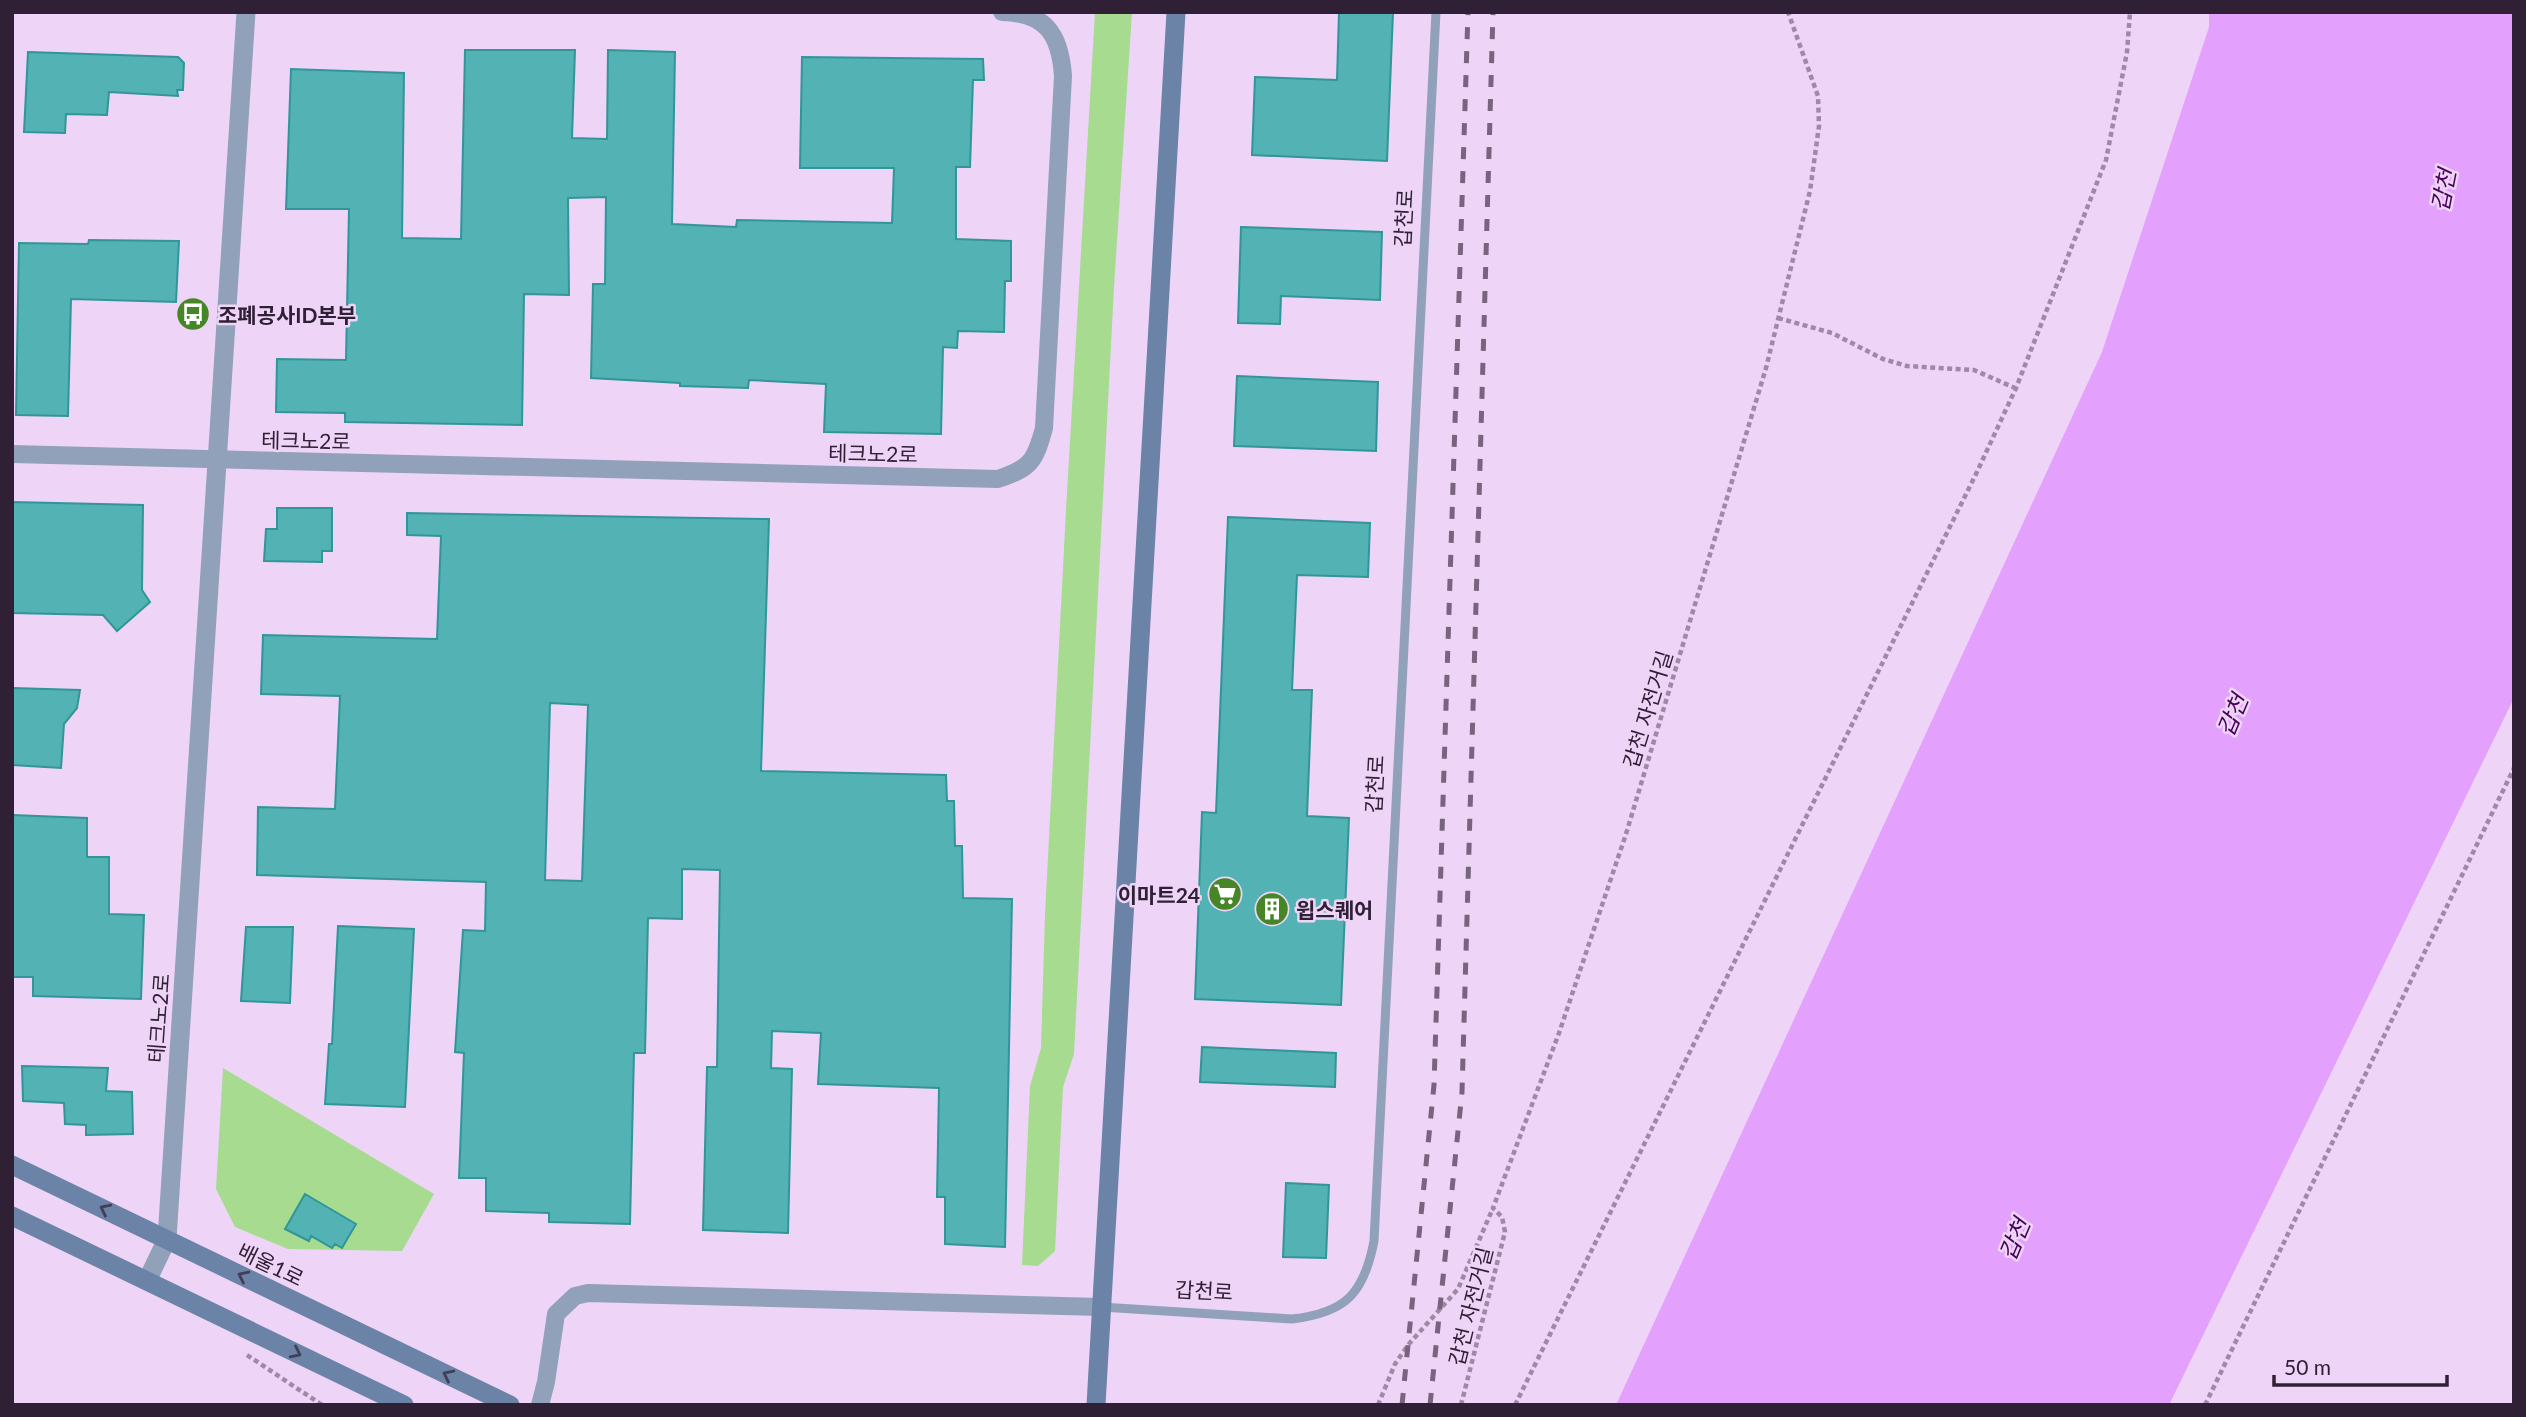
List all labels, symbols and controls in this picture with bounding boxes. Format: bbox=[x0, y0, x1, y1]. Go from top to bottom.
water label: 갑천 bbox=[2425, 164, 2461, 213]
street label: 갑천로 bbox=[1389, 188, 1417, 248]
bus stop icon: 조폐공사ID본부 bbox=[174, 295, 212, 333]
place label: 조폐공사ID본부 bbox=[218, 302, 356, 327]
street label: 테크노2로 bbox=[261, 427, 351, 453]
street label: 테크노2로 bbox=[828, 440, 918, 466]
street label: 갑천 자전거길 bbox=[1617, 647, 1677, 771]
water label: 갑천 bbox=[2211, 687, 2254, 740]
street label: 갑천로 bbox=[1360, 754, 1388, 814]
supermarket icon: 이마트24 bbox=[1206, 875, 1244, 913]
place label: 이마트24 bbox=[1118, 882, 1200, 907]
building icon: 윕스퀘어 bbox=[1253, 890, 1291, 928]
place label: 윕스퀘어 bbox=[1296, 897, 1373, 922]
street label: 테크노2로 bbox=[142, 973, 174, 1063]
one-way arrow bbox=[100, 1204, 112, 1218]
water label: 갑천 bbox=[1993, 1211, 2036, 1264]
street label: 배울1로 bbox=[234, 1237, 308, 1291]
street label: 갑천 자전거길 bbox=[1443, 1244, 1497, 1368]
one-way arrow bbox=[238, 1270, 250, 1284]
street label: 갑천로 bbox=[1174, 1276, 1234, 1304]
scale bar bbox=[2274, 1344, 2447, 1388]
one-way arrow bbox=[289, 1345, 302, 1359]
text: 50 m bbox=[2284, 1354, 2331, 1379]
one-way arrow bbox=[443, 1369, 455, 1383]

